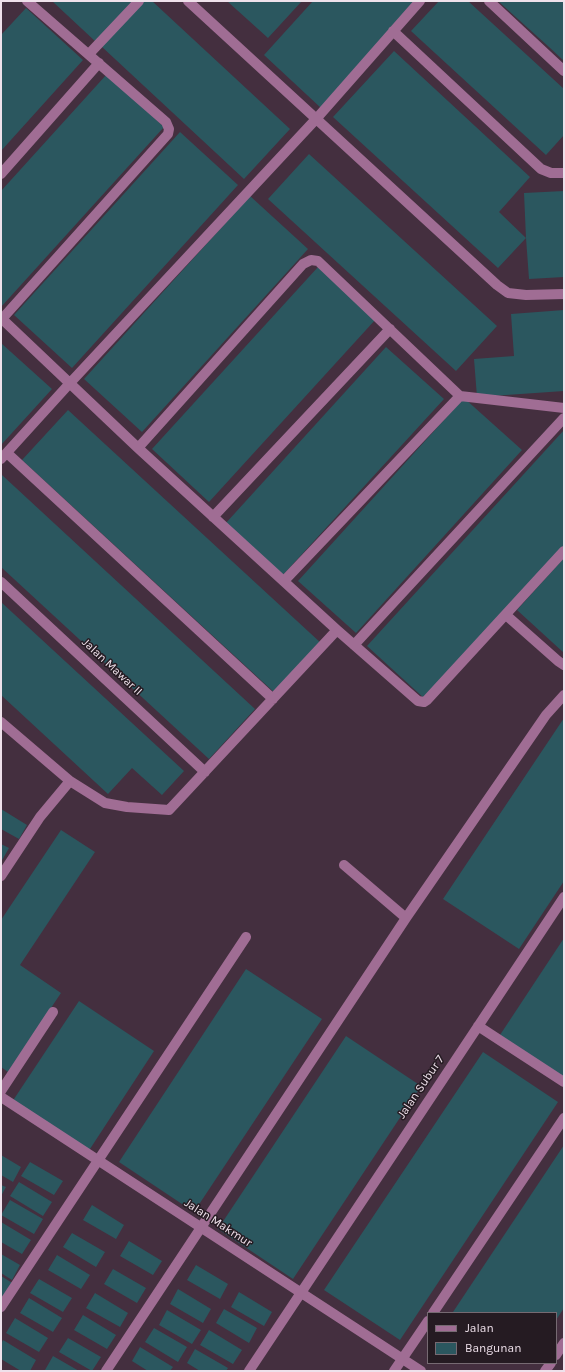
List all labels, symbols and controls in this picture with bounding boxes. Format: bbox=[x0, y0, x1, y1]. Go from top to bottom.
street label: Jalan Mawar II bbox=[79, 635, 145, 699]
street label: Jalan Subur 7 bbox=[395, 1053, 447, 1121]
street label: Jalan Makmur bbox=[181, 1196, 255, 1250]
legend bbox=[427, 1312, 557, 1364]
text: Jalan bbox=[465, 1321, 494, 1335]
text: Bangunan bbox=[465, 1341, 521, 1355]

